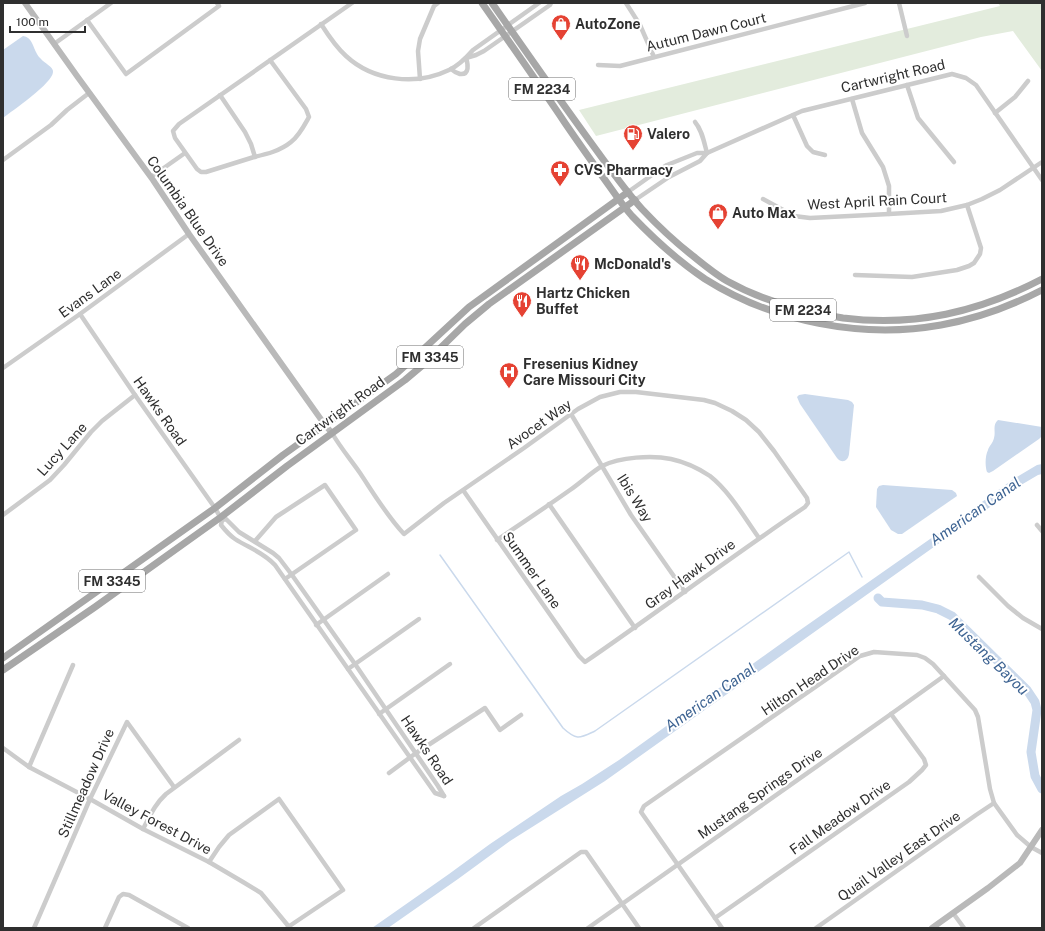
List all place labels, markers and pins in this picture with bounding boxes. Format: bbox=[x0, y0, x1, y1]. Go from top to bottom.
shop icon: AutoZone bbox=[550, 13, 572, 41]
place label: AutoZone bbox=[575, 16, 641, 32]
fuel station icon: Valero bbox=[622, 123, 644, 151]
place label: Valero bbox=[647, 126, 690, 142]
pharmacy icon: CVS Pharmacy bbox=[549, 159, 571, 187]
place label: CVS Pharmacy bbox=[574, 162, 673, 178]
shop icon: Auto Max bbox=[707, 202, 729, 230]
place label: Auto Max bbox=[732, 205, 796, 221]
restaurant icon: McDonald's bbox=[569, 253, 591, 281]
place label: McDonald's bbox=[594, 256, 671, 272]
place label: Hartz Chicken Buffet bbox=[536, 285, 630, 317]
restaurant icon: Hartz Chicken Buffet bbox=[511, 290, 533, 318]
place label: Fresenius Kidney Care Missouri City bbox=[523, 356, 646, 388]
hospital icon: Fresenius Kidney Care Missouri City bbox=[498, 361, 520, 389]

